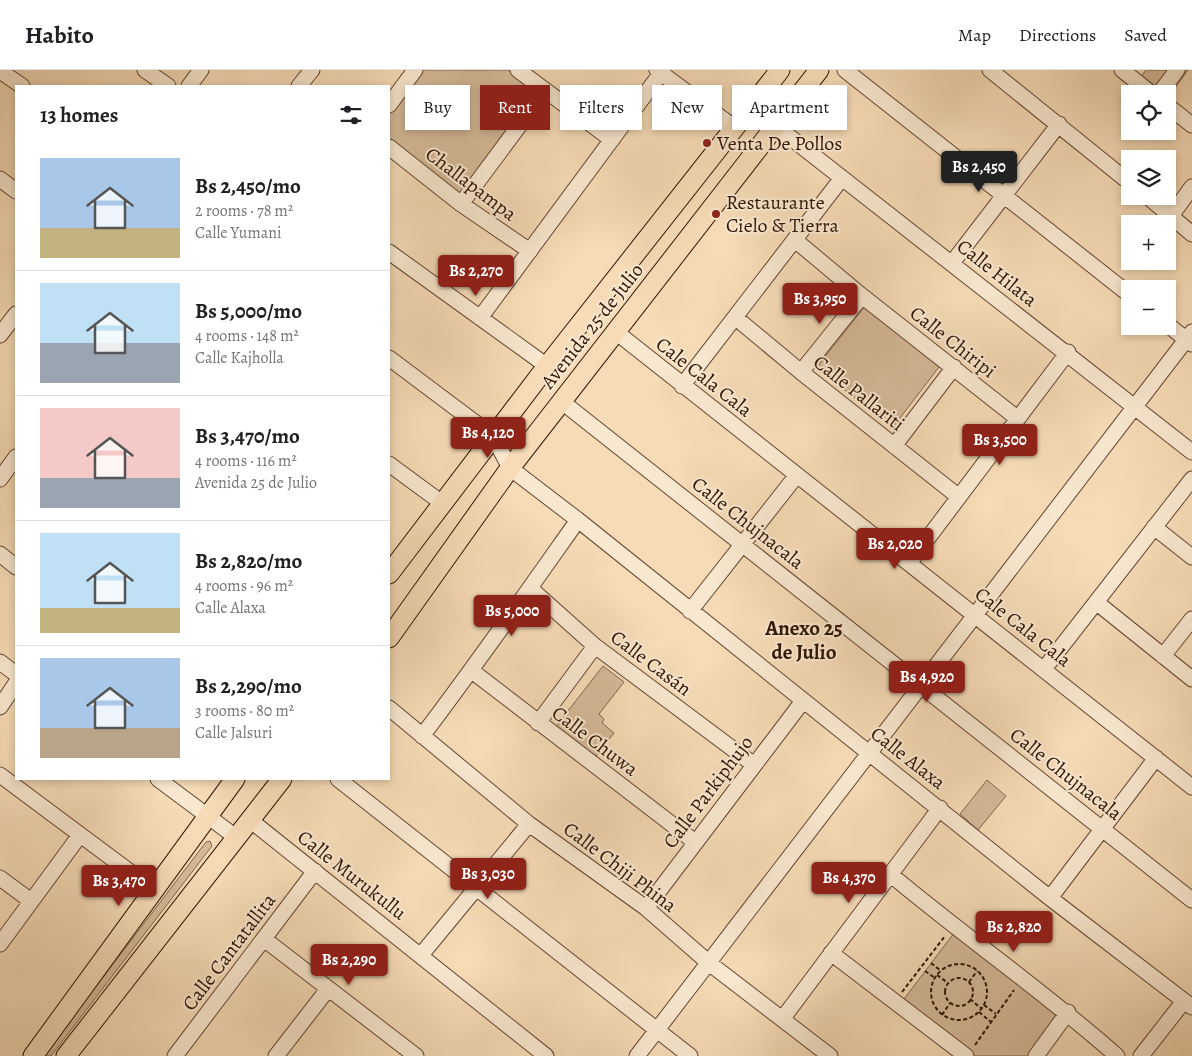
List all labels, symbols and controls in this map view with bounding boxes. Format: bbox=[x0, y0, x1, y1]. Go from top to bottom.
text: Habito bbox=[25, 19, 94, 51]
text: Map bbox=[958, 23, 991, 47]
text: Directions bbox=[1019, 23, 1096, 47]
text: Saved bbox=[1124, 23, 1167, 47]
chip: Buy bbox=[405, 85, 470, 130]
chip: Rent bbox=[480, 85, 550, 130]
chip: Filters bbox=[560, 85, 642, 130]
chip: New bbox=[652, 85, 722, 130]
chip: Apartment bbox=[732, 85, 847, 130]
map controls bbox=[1121, 85, 1176, 335]
button: locate bbox=[1121, 85, 1176, 140]
text: 13 homes bbox=[40, 101, 118, 129]
icon: filters bbox=[337, 101, 365, 129]
place label: Venta De Pollos bbox=[716, 130, 842, 157]
marker: Venta De Pollos bbox=[701, 137, 713, 149]
street label: Challapampa bbox=[420, 141, 523, 228]
pin: Bs 2,450 bbox=[927, 150, 1031, 193]
button: layers bbox=[1121, 150, 1176, 205]
text: Bs 2,450 bbox=[952, 156, 1006, 178]
text: Bs 2,450/mo bbox=[195, 172, 301, 200]
icon: home bbox=[80, 178, 140, 238]
place label: Restaurante Cielo & Tierra bbox=[726, 189, 840, 239]
text: 2 rooms · 78 m² bbox=[195, 200, 293, 222]
marker: Restaurante Cielo & Tierra bbox=[710, 208, 722, 220]
button: + bbox=[1121, 215, 1176, 270]
text: Calle Yumani bbox=[195, 222, 281, 244]
street label: Calle Hilata bbox=[951, 233, 1043, 313]
pin: Bs 2,270 bbox=[424, 254, 528, 297]
street label: Avenida 25 de Julio bbox=[534, 258, 650, 395]
text: Bs 2,270 bbox=[449, 260, 503, 282]
button: − bbox=[1121, 280, 1176, 335]
pin: Bs 3,950 bbox=[768, 282, 872, 325]
text: Bs 3,950 bbox=[794, 288, 846, 310]
text: Bs 5,000/mo bbox=[195, 297, 302, 325]
street label: Calle Chiripi bbox=[904, 300, 1002, 384]
icon: home bbox=[80, 303, 140, 363]
text: 4 rooms · 148 m² bbox=[195, 325, 299, 347]
street label: Cale Cala Cala bbox=[650, 331, 758, 424]
text: Calle Kajholla bbox=[195, 347, 284, 369]
street label: Calle Pallariti bbox=[808, 349, 910, 437]
pin: Bs 4,120 bbox=[436, 416, 540, 459]
text: Bs 3,470/mo bbox=[195, 422, 300, 450]
text: Bs 4,120 bbox=[462, 422, 514, 444]
pin: Bs 3,500 bbox=[948, 424, 1052, 466]
icon: home bbox=[80, 428, 140, 488]
text: Bs 3,500 bbox=[973, 429, 1027, 451]
text: 4 rooms · 116 m² bbox=[195, 450, 297, 472]
street label: Calle Chujnacala bbox=[686, 471, 810, 576]
text: Avenida 25 de Julio bbox=[195, 472, 317, 494]
pin: Bs 2,020 bbox=[843, 528, 947, 570]
text: Bs 2,020 bbox=[867, 533, 923, 555]
text: Bs 2,820/mo bbox=[195, 547, 302, 575]
icon: home bbox=[80, 553, 140, 613]
text: 4 rooms · 96 m² bbox=[195, 575, 293, 597]
street label: Cale Cala Cala bbox=[969, 581, 1077, 674]
pin: Bs 5,000 bbox=[460, 594, 564, 637]
text: Calle Alaxa bbox=[195, 597, 266, 619]
text: Bs 5,000 bbox=[485, 600, 539, 622]
district label: Anexo 25 de Julio bbox=[764, 614, 843, 666]
street label: Calle Casán bbox=[605, 624, 697, 702]
pin: Bs 4,920 bbox=[875, 660, 979, 703]
text: Bs 4,920 bbox=[900, 666, 954, 688]
text: Bs 2,290/mo bbox=[195, 672, 302, 700]
icon: home bbox=[80, 678, 140, 738]
text: 3 rooms · 80 m² bbox=[195, 700, 294, 722]
street label: Calle Chuwa bbox=[546, 700, 644, 783]
street label: Calle Alaxa bbox=[865, 720, 952, 796]
text: Calle Jalsuri bbox=[195, 722, 272, 744]
street label: Calle Chujnacala bbox=[1004, 722, 1128, 827]
street label: Calle Parkiphujo bbox=[657, 730, 759, 854]
street label: Calle Chiji Phina bbox=[558, 815, 683, 919]
street label: Calle Murukullu bbox=[292, 824, 412, 926]
pin: Bs 3,030 bbox=[436, 858, 540, 900]
pin: Bs 4,370 bbox=[797, 862, 901, 904]
text: Bs 3,030 bbox=[461, 863, 515, 885]
pin: Bs 3,470 bbox=[67, 864, 171, 907]
text: Bs 4,370 bbox=[823, 867, 875, 889]
text: Bs 3,470 bbox=[93, 870, 145, 892]
street label: Calle Cantatallita bbox=[176, 887, 282, 1016]
pin: Bs 2,820 bbox=[962, 910, 1066, 953]
text: Bs 2,820 bbox=[987, 916, 1041, 938]
pin: Bs 2,290 bbox=[297, 944, 401, 986]
text: Bs 2,290 bbox=[322, 949, 376, 971]

